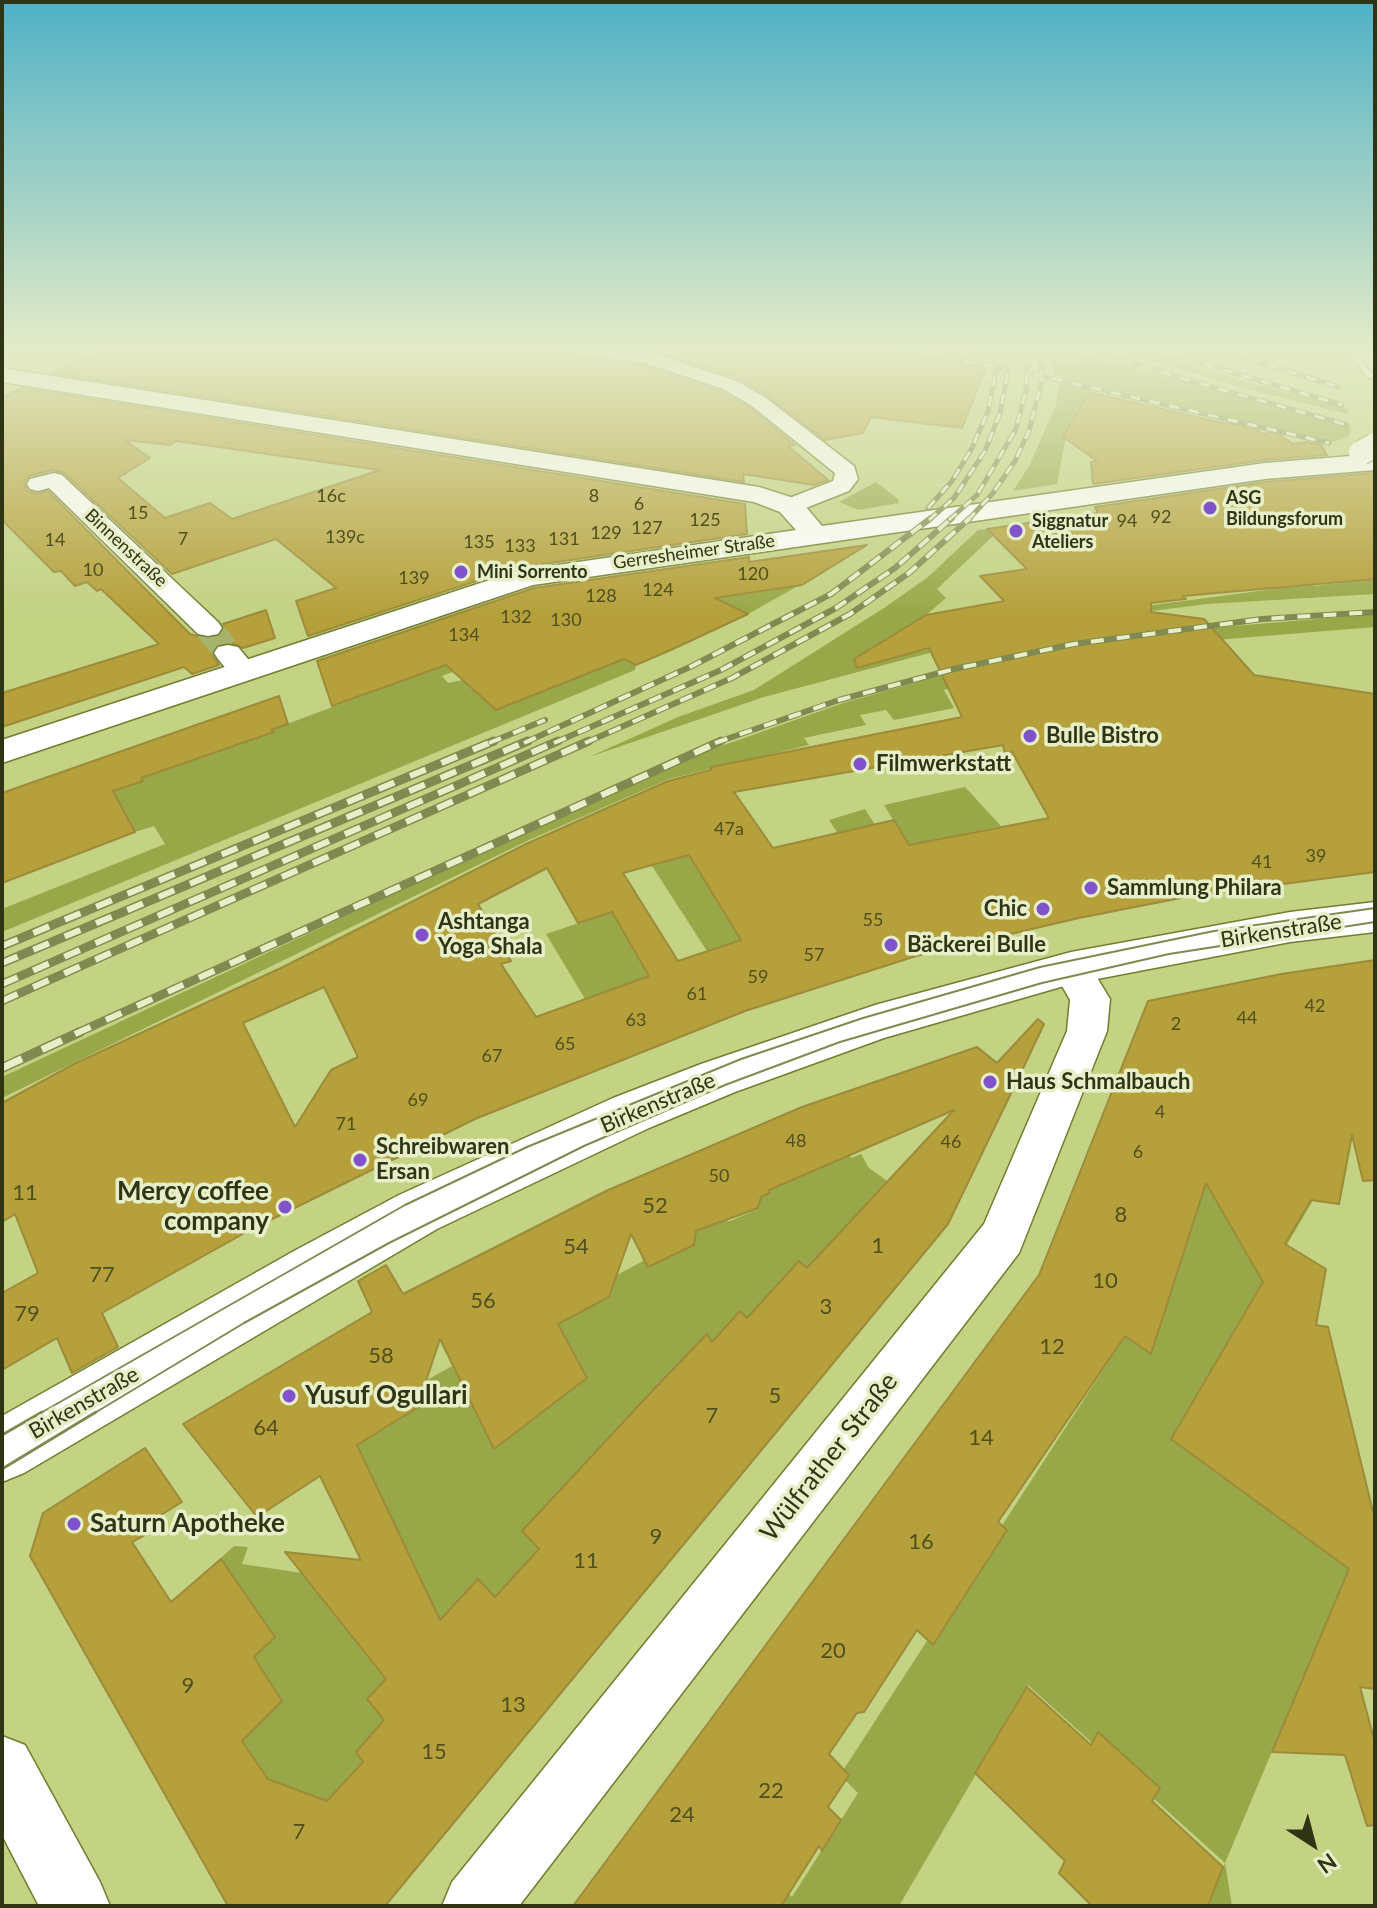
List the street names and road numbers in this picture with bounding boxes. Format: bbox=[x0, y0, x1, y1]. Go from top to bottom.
street label: Binnenstraße bbox=[80, 504, 172, 592]
street label: Gerresheimer Straße bbox=[612, 530, 776, 574]
street label: Birkenstraße bbox=[1219, 908, 1343, 954]
street label: Birkenstraße bbox=[597, 1067, 719, 1139]
street label: Birkenstraße bbox=[24, 1361, 144, 1445]
street label: Wülfrather Straße bbox=[754, 1367, 904, 1547]

